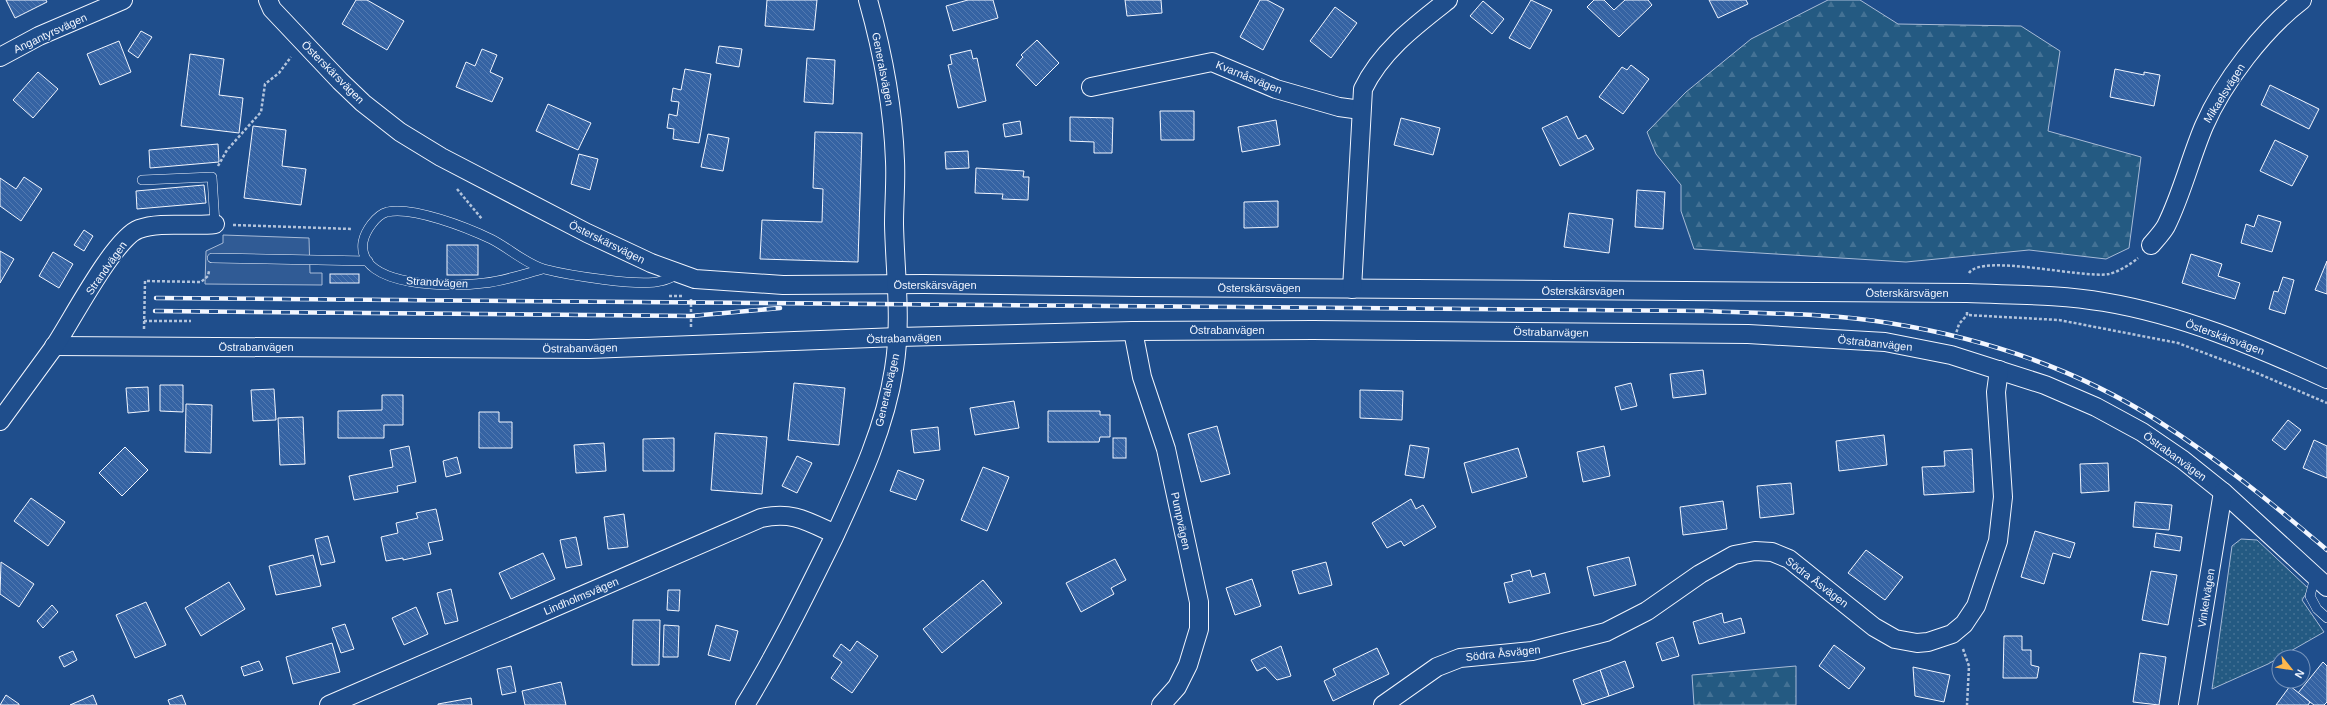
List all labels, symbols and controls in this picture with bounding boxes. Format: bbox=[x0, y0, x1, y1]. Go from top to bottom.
street label: Angantyrsvägen bbox=[11, 11, 89, 55]
street label: Generalsvägen bbox=[870, 31, 896, 107]
street label: Österskärsvägen bbox=[299, 38, 367, 106]
street label: Kvarnåsvägen bbox=[1214, 58, 1284, 96]
street label: Mikaelsvägen bbox=[2201, 61, 2247, 125]
street label: Österskärsvägen bbox=[567, 218, 647, 266]
street label: Strandvägen bbox=[83, 239, 129, 297]
street label: Strandvägen bbox=[406, 274, 468, 290]
street label: Österskärsvägen bbox=[893, 279, 977, 291]
street label: Österskärsvägen bbox=[1217, 282, 1301, 294]
street label: Österskärsvägen bbox=[1541, 285, 1625, 297]
street label: Österskärsvägen bbox=[1865, 287, 1949, 299]
street label: Österskärsvägen bbox=[2184, 317, 2266, 357]
street label: Östrabanvägen bbox=[1189, 324, 1265, 336]
street label: Östrabanvägen bbox=[1513, 325, 1589, 339]
street label: Östrabanvägen bbox=[866, 331, 942, 345]
street label: Östrabanvägen bbox=[1837, 333, 1913, 353]
street label: Östrabanvägen bbox=[218, 341, 294, 353]
street label: Östrabanvägen bbox=[542, 341, 618, 355]
street label: Generalsvägen bbox=[873, 352, 901, 428]
street label: Östrabanvägen bbox=[2141, 429, 2209, 483]
street label: Pumpvägen bbox=[1169, 491, 1193, 551]
street label: Södra Åsvägen bbox=[1783, 555, 1851, 609]
street label: Vinkelvägen bbox=[2195, 568, 2217, 628]
street label: Lindholmsvägen bbox=[542, 575, 620, 617]
street label: Södra Åsvägen bbox=[1465, 643, 1541, 663]
north arrow bbox=[2271, 649, 2311, 689]
text: N bbox=[2292, 668, 2307, 680]

